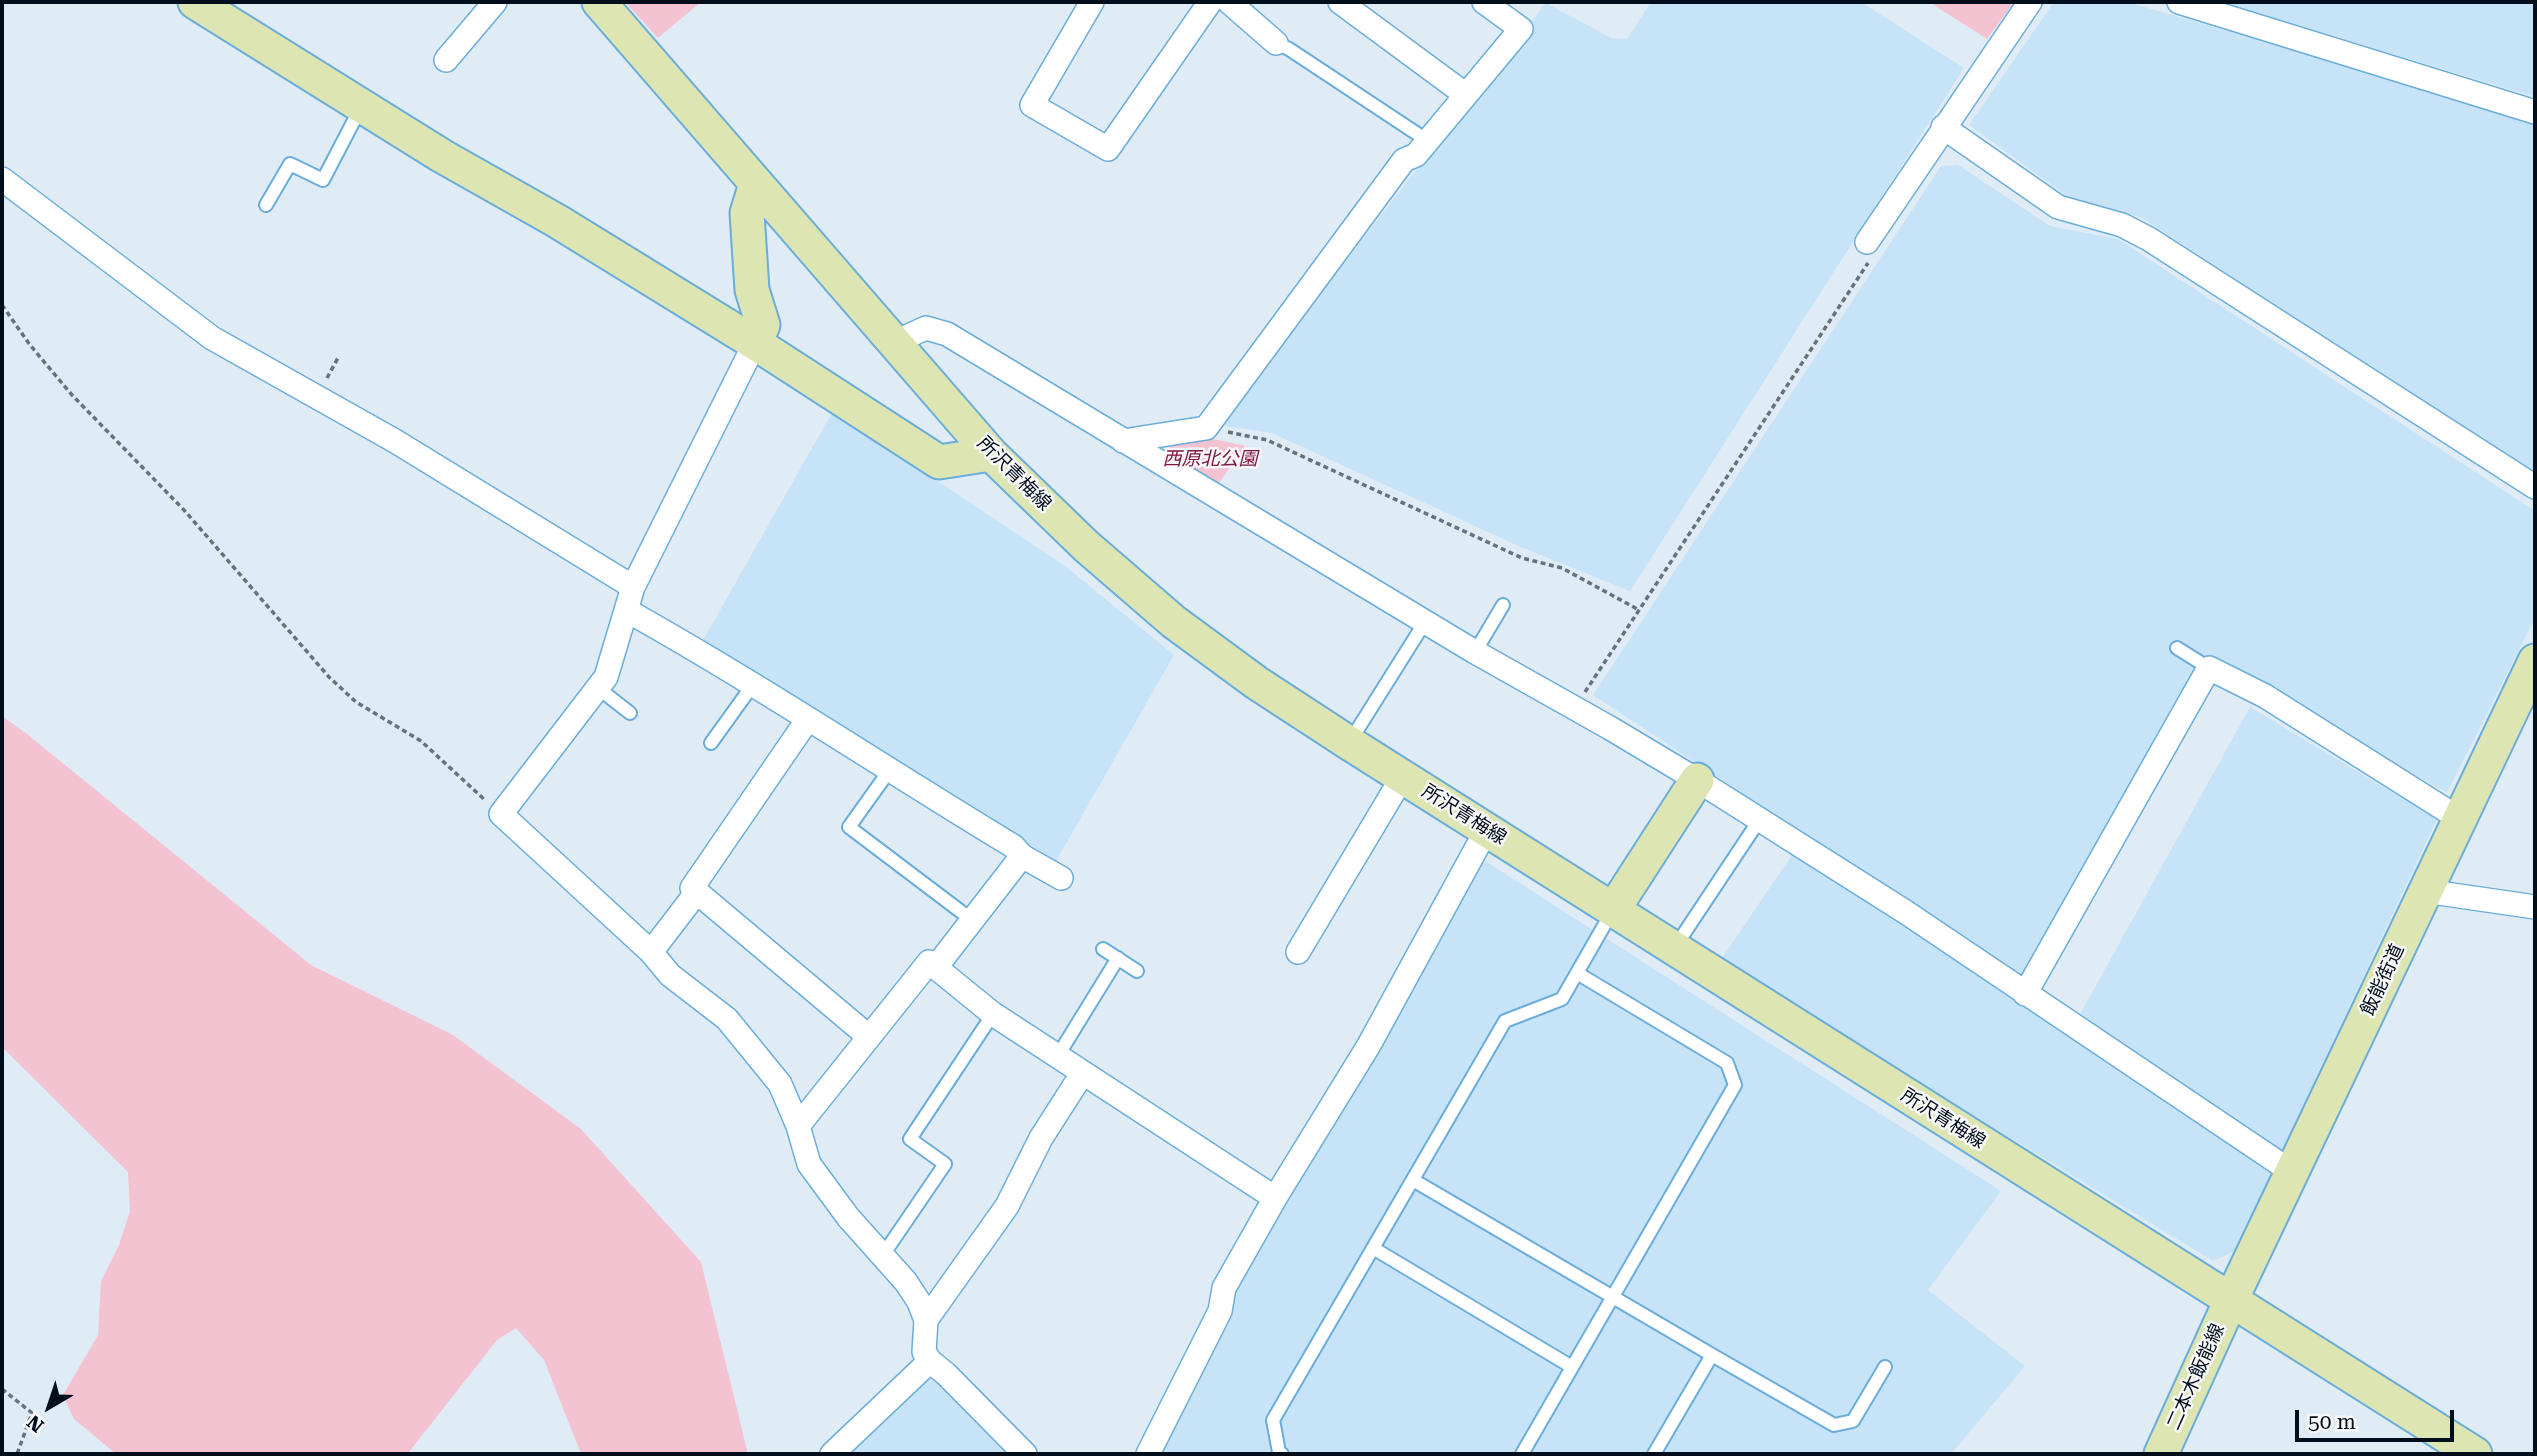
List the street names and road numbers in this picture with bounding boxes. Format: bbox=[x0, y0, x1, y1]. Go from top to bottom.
street label: 所沢青梅線 bbox=[972, 432, 1056, 516]
street label: 所沢青梅線 bbox=[1418, 780, 1510, 850]
street label: 飯能街道 bbox=[2357, 941, 2409, 1019]
street label: 所沢青梅線 bbox=[1897, 1084, 1989, 1154]
street label: 二本木飯能線 bbox=[2162, 1320, 2230, 1434]

